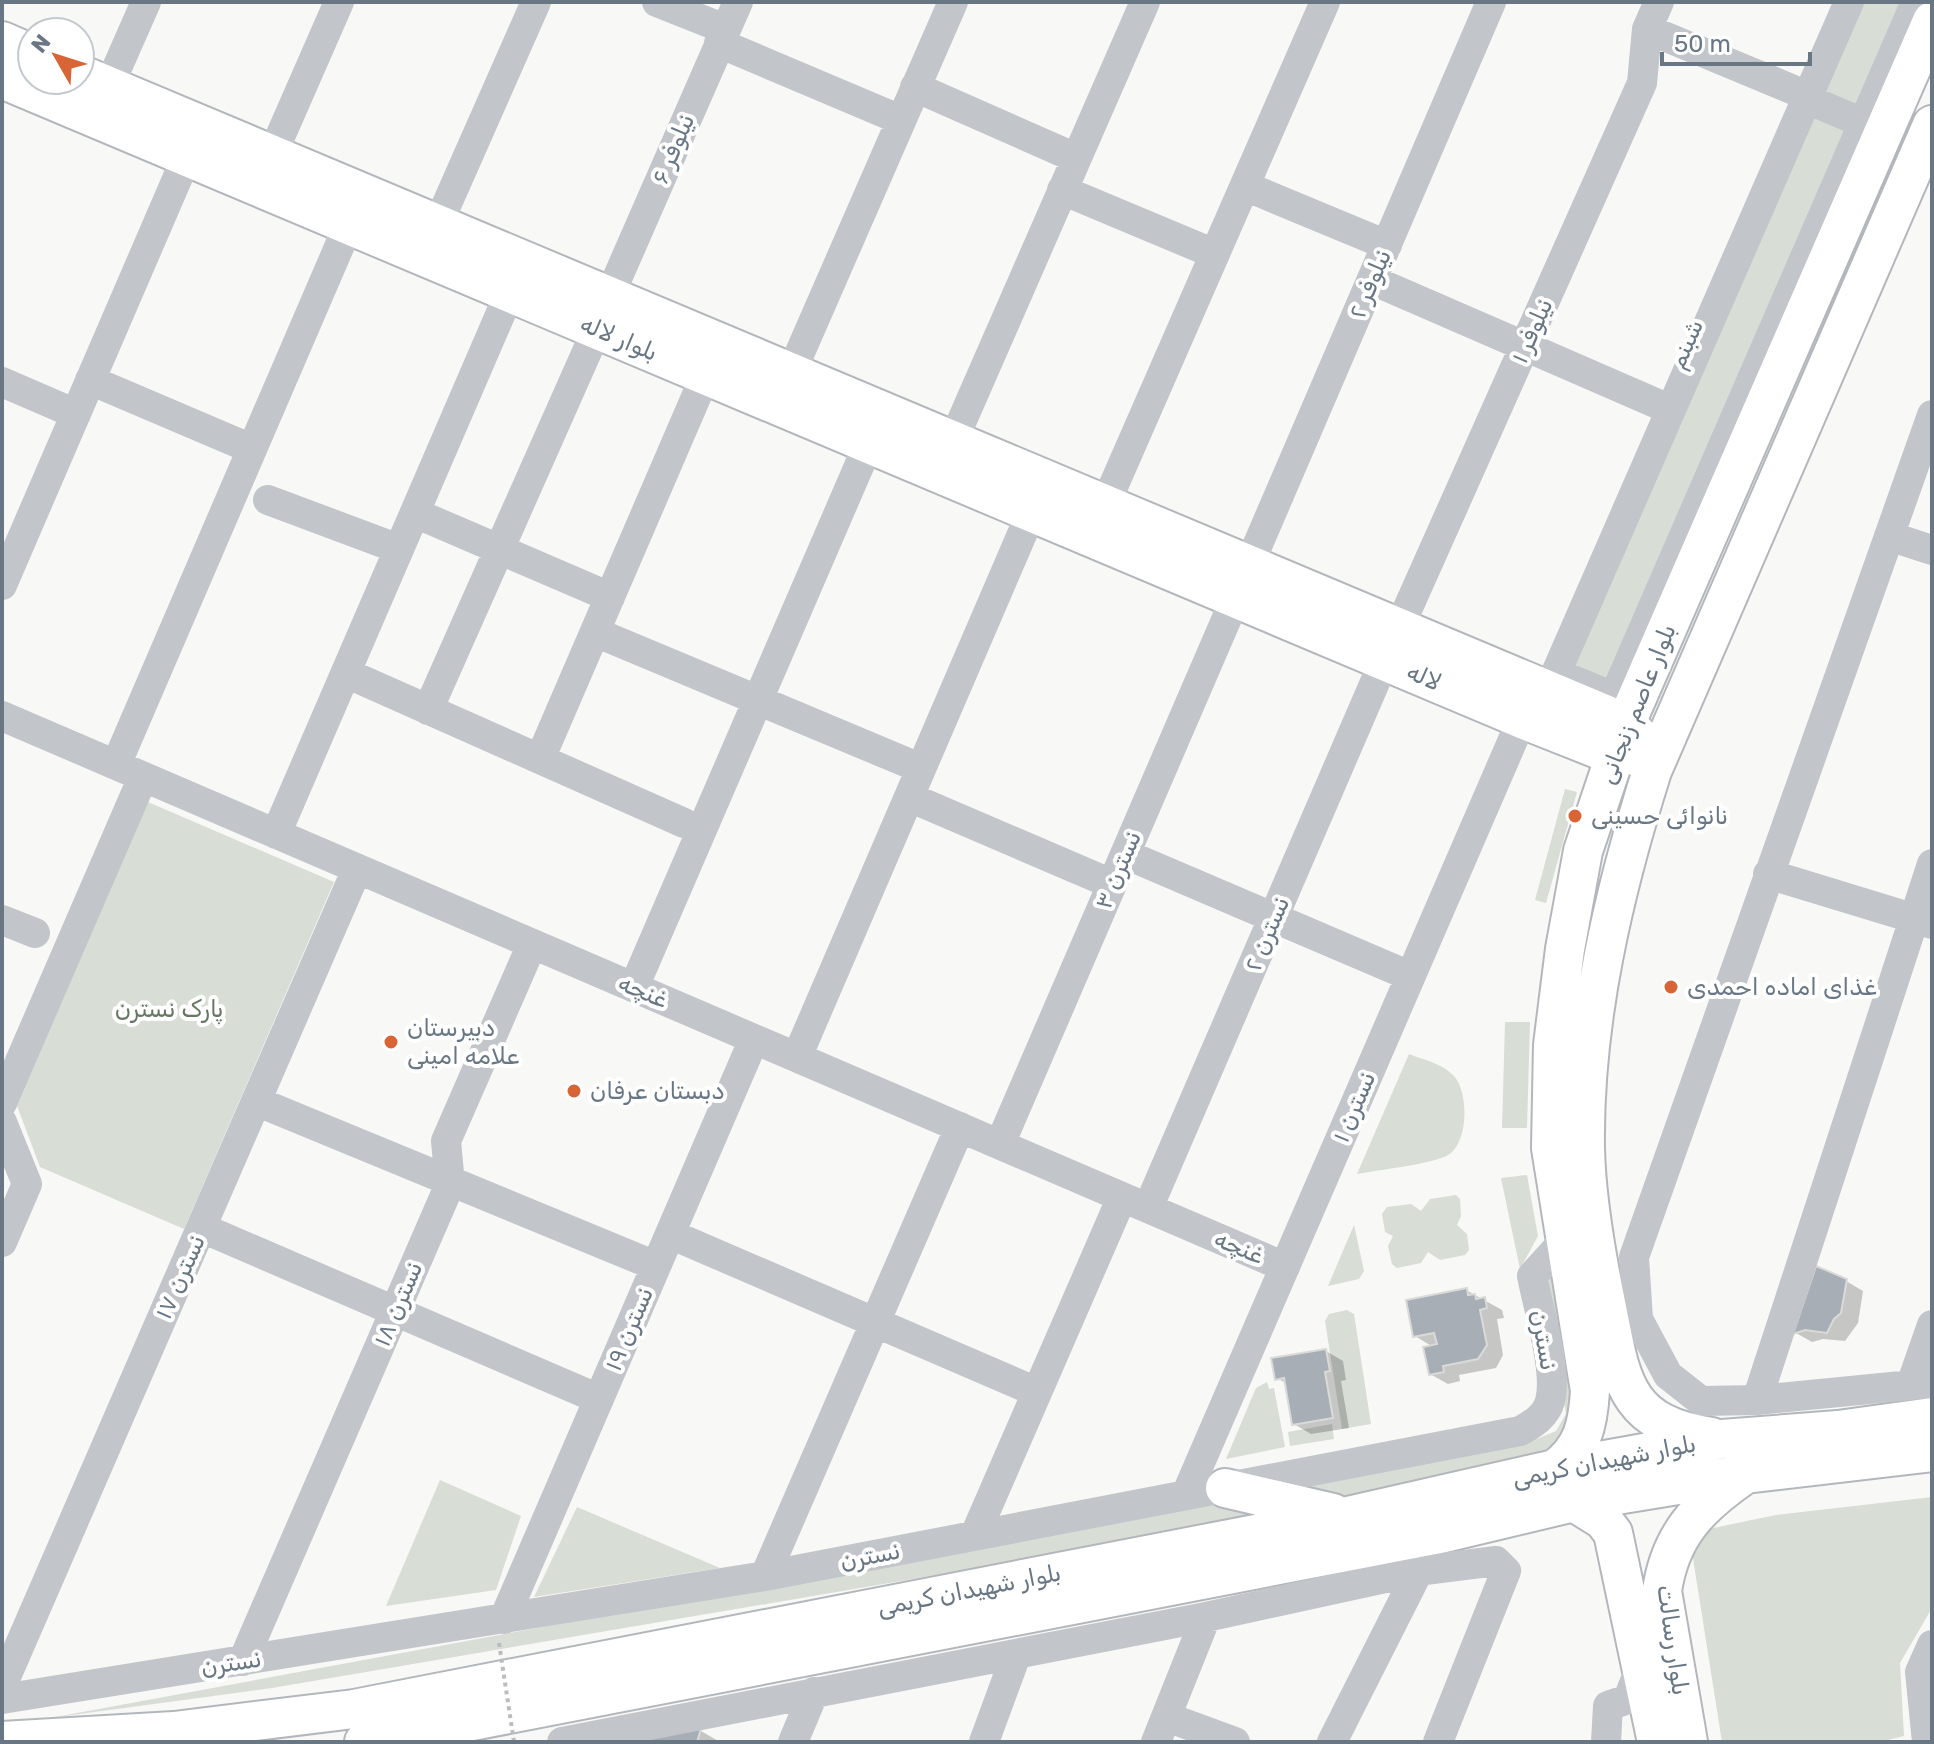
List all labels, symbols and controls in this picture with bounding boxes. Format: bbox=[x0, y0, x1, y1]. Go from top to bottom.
north arrow bbox=[16, 16, 96, 96]
scale bar bbox=[1662, 16, 1810, 66]
text: N bbox=[25, 29, 56, 58]
text: 50 m bbox=[1674, 30, 1731, 58]
street label: نیلوفر ۶ bbox=[646, 110, 700, 188]
street label: نیلوفر ۲ bbox=[1343, 245, 1397, 323]
street label: نیلوفر ۱ bbox=[1505, 294, 1559, 368]
street label: بلوار لاله bbox=[576, 309, 662, 367]
street label: شبنم bbox=[1663, 315, 1710, 373]
street label: بلوار عاصم زنجانی bbox=[1592, 620, 1683, 788]
street label: لاله bbox=[1402, 657, 1446, 697]
place label: نانوائی حسینی bbox=[1591, 802, 1728, 830]
marker: نانوائی حسینی bbox=[1566, 807, 1584, 825]
street label: نسترن ۳ bbox=[1089, 827, 1147, 913]
street label: نسترن ۲ bbox=[1239, 892, 1295, 976]
street label: غنچه bbox=[614, 968, 672, 1014]
place label: غذای اماده احمدی bbox=[1687, 973, 1877, 1001]
marker: غذای اماده احمدی bbox=[1662, 978, 1680, 996]
park label: پارک نسترن bbox=[115, 995, 223, 1025]
place label: دبیرستان علامه امینی bbox=[407, 1014, 519, 1070]
marker: دبیرستان علامه امینی bbox=[382, 1033, 400, 1051]
street label: نسترن ۱ bbox=[1327, 1067, 1381, 1147]
place label: دبستان عرفان bbox=[590, 1077, 725, 1105]
marker: دبستان عرفان bbox=[565, 1082, 583, 1100]
street label: غنچه bbox=[1210, 1224, 1268, 1270]
street label: نسترن ۱۷ bbox=[149, 1230, 211, 1324]
street label: نسترن ۱۸ bbox=[368, 1257, 428, 1351]
street label: نسترن ۱۹ bbox=[599, 1283, 659, 1375]
street label: نسترن bbox=[1525, 1308, 1563, 1372]
street label: بلوار شهیدان کریمی bbox=[1510, 1429, 1698, 1493]
street label: نسترن bbox=[837, 1536, 903, 1576]
street label: بلوار شهیدان کریمی bbox=[875, 1558, 1063, 1622]
street label: بلوار رسالت bbox=[1651, 1583, 1695, 1697]
street label: نسترن bbox=[199, 1644, 263, 1682]

